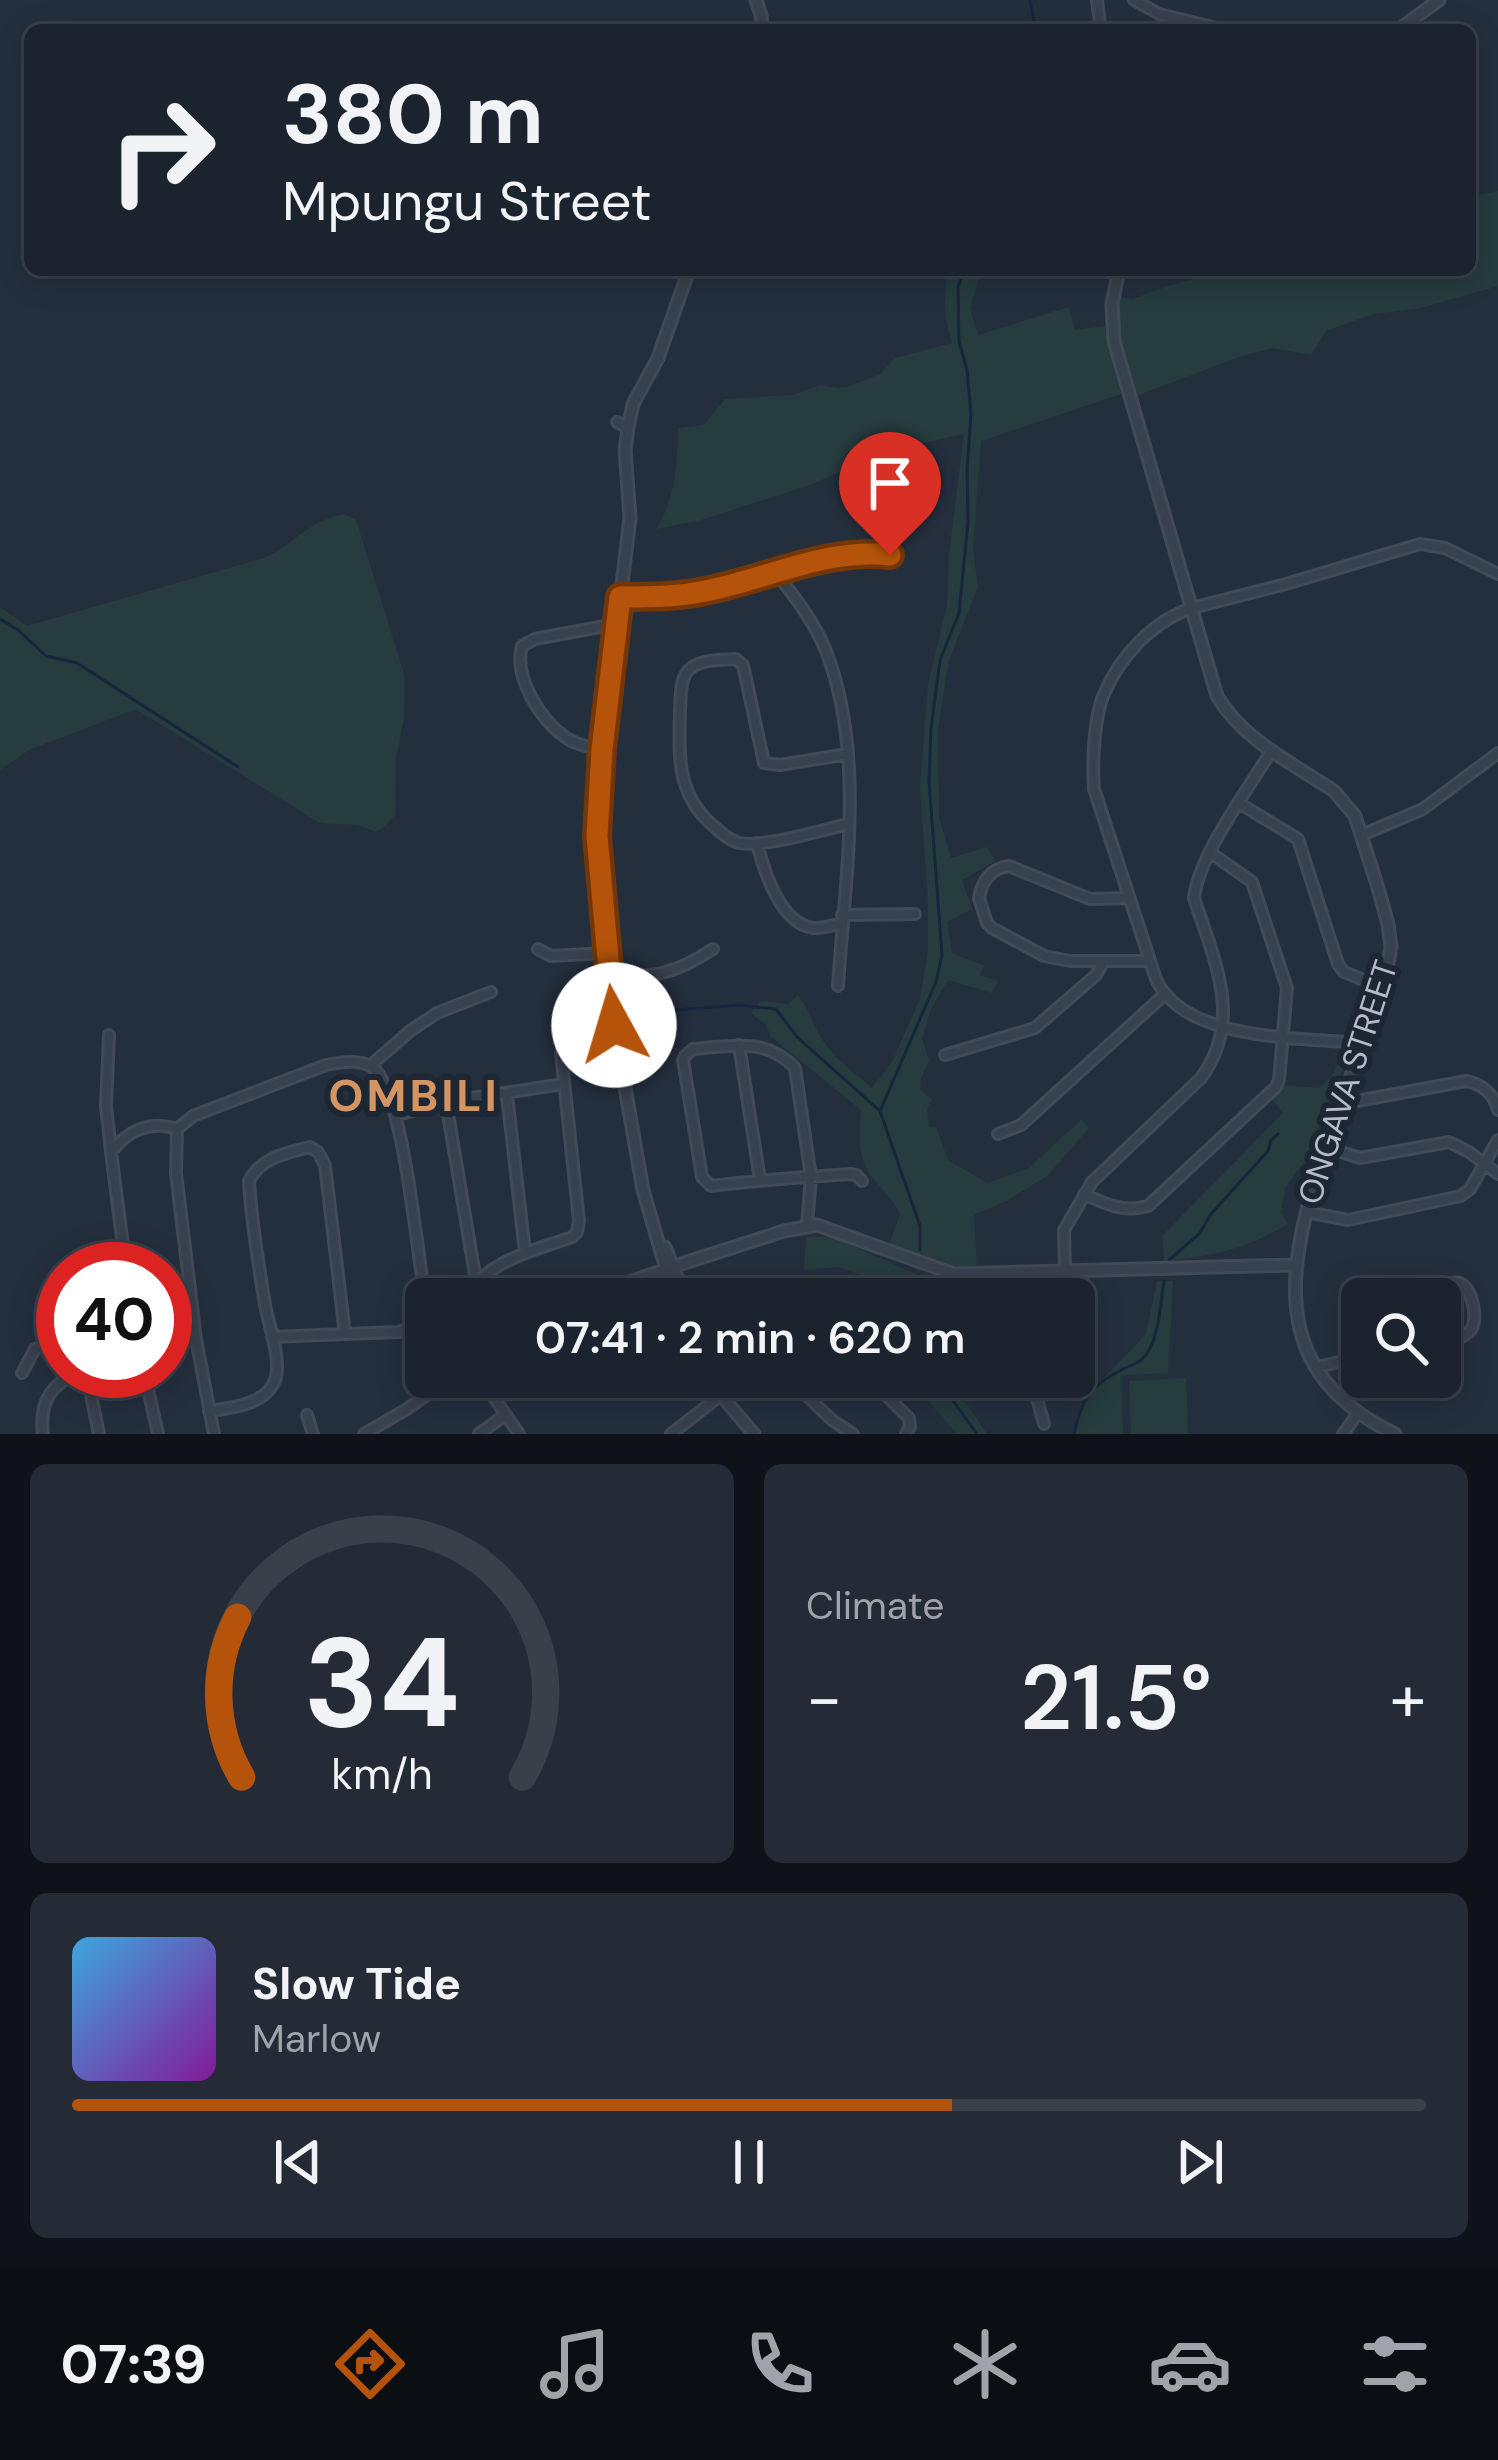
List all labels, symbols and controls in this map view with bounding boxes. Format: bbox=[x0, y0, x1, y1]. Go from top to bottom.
text: 380 m bbox=[282, 60, 544, 169]
icon: right bbox=[84, 72, 240, 228]
text: Mpungu Street bbox=[282, 166, 652, 237]
pin bbox=[839, 432, 941, 555]
icon: arrive bbox=[857, 450, 923, 516]
street label: ONGAVA STREET bbox=[1288, 955, 1407, 1210]
position arrow bbox=[551, 962, 677, 1088]
district label: OMBILI bbox=[328, 1066, 500, 1125]
speed limit sign: 40 bbox=[36, 1242, 192, 1398]
map controls bbox=[1341, 1278, 1461, 1398]
button: search bbox=[1341, 1278, 1461, 1398]
text: 07:41 · 2 min · 620 m bbox=[535, 1308, 965, 1367]
text: Climate bbox=[806, 1580, 944, 1631]
text: 34 bbox=[304, 1602, 460, 1765]
text: 21.5° bbox=[1020, 1640, 1212, 1757]
text: − bbox=[806, 1656, 842, 1741]
text: + bbox=[1390, 1656, 1426, 1741]
text: km/h bbox=[331, 1745, 433, 1801]
text: Slow Tide bbox=[252, 1954, 461, 2013]
text: Marlow bbox=[252, 2013, 381, 2064]
icon: previous bbox=[265, 2129, 331, 2195]
icon: pause bbox=[716, 2129, 782, 2195]
icon: next bbox=[1167, 2129, 1233, 2195]
icon: directions bbox=[328, 2322, 412, 2406]
icon: music bbox=[533, 2322, 617, 2406]
icon: phone bbox=[738, 2322, 822, 2406]
icon: climate bbox=[943, 2322, 1027, 2406]
icon: car bbox=[1148, 2322, 1232, 2406]
icon: filters bbox=[1353, 2322, 1437, 2406]
text: 07:39 bbox=[61, 2329, 207, 2400]

